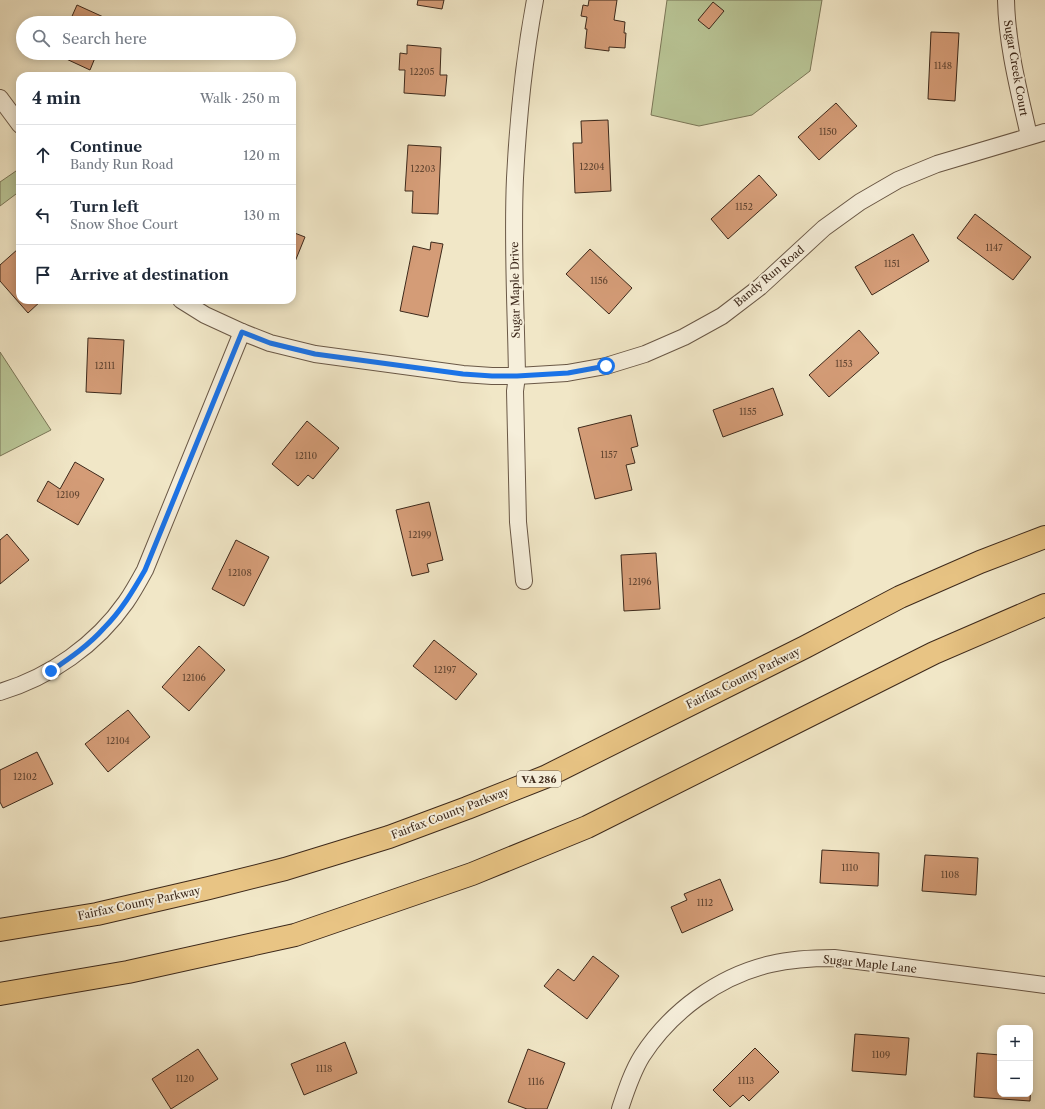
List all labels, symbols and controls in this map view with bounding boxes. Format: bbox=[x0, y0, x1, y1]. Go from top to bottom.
search box bbox=[16, 16, 296, 60]
street label: Sugar Creek Court bbox=[1001, 19, 1031, 117]
icon: search bbox=[30, 27, 52, 49]
text: Search here bbox=[62, 29, 147, 48]
house number: 1148 bbox=[934, 60, 952, 71]
house number: 12205 bbox=[410, 66, 434, 77]
text: 4 min bbox=[32, 88, 81, 108]
text: Walk · 250 m bbox=[200, 90, 280, 106]
house number: 1150 bbox=[819, 126, 837, 137]
text: Continue bbox=[70, 137, 142, 156]
icon: ahead bbox=[32, 144, 54, 166]
text: 120 m bbox=[243, 147, 280, 163]
text: Bandy Run Road bbox=[70, 156, 173, 172]
house number: 12204 bbox=[579, 161, 605, 172]
house number: 12203 bbox=[411, 163, 435, 174]
text: Turn left bbox=[70, 197, 139, 216]
house number: 1152 bbox=[735, 201, 753, 212]
icon: left bbox=[32, 204, 54, 226]
text: 130 m bbox=[244, 207, 280, 223]
text: Snow Shoe Court bbox=[70, 216, 178, 232]
street label: Sugar Maple Drive bbox=[507, 241, 523, 339]
street label: Bandy Run Road bbox=[731, 242, 807, 309]
house number: 1147 bbox=[985, 242, 1003, 253]
house number: 1151 bbox=[884, 258, 900, 269]
icon: arrive bbox=[32, 264, 54, 286]
text: Arrive at destination bbox=[70, 265, 229, 284]
house number: 1156 bbox=[590, 275, 608, 286]
route start bbox=[597, 357, 615, 375]
house number: 1153 bbox=[835, 358, 853, 369]
house number: 12111 bbox=[95, 360, 115, 371]
house number: 1155 bbox=[739, 406, 757, 417]
house number: 1157 bbox=[601, 449, 618, 460]
house number: 12110 bbox=[295, 450, 317, 461]
house number: 12109 bbox=[56, 489, 80, 500]
house number: 12199 bbox=[408, 529, 432, 540]
house number: 12108 bbox=[228, 567, 252, 578]
house number: 12196 bbox=[628, 576, 652, 587]
street label: Fairfax County Parkway bbox=[684, 644, 803, 712]
route end bbox=[42, 662, 60, 680]
house number: 12197 bbox=[434, 664, 457, 675]
house number: 12106 bbox=[182, 672, 206, 683]
house number: 12104 bbox=[106, 735, 130, 746]
house number: 12102 bbox=[13, 771, 37, 782]
road number: VA 286 bbox=[517, 771, 561, 787]
street label: Fairfax County Parkway bbox=[389, 784, 512, 842]
house number: 1110 bbox=[841, 862, 859, 873]
house number: 1108 bbox=[941, 869, 959, 880]
street label: Fairfax County Parkway bbox=[76, 883, 202, 923]
house number: 1112 bbox=[697, 897, 713, 908]
street label: Sugar Maple Lane bbox=[822, 952, 918, 976]
map controls bbox=[997, 1025, 1033, 1097]
button: + bbox=[997, 1025, 1033, 1061]
house number: 1109 bbox=[872, 1049, 890, 1060]
button: − bbox=[997, 1061, 1033, 1097]
house number: 1118 bbox=[316, 1063, 332, 1074]
house number: 1120 bbox=[176, 1073, 195, 1084]
house number: 1113 bbox=[738, 1075, 754, 1086]
house number: 1116 bbox=[528, 1076, 544, 1087]

